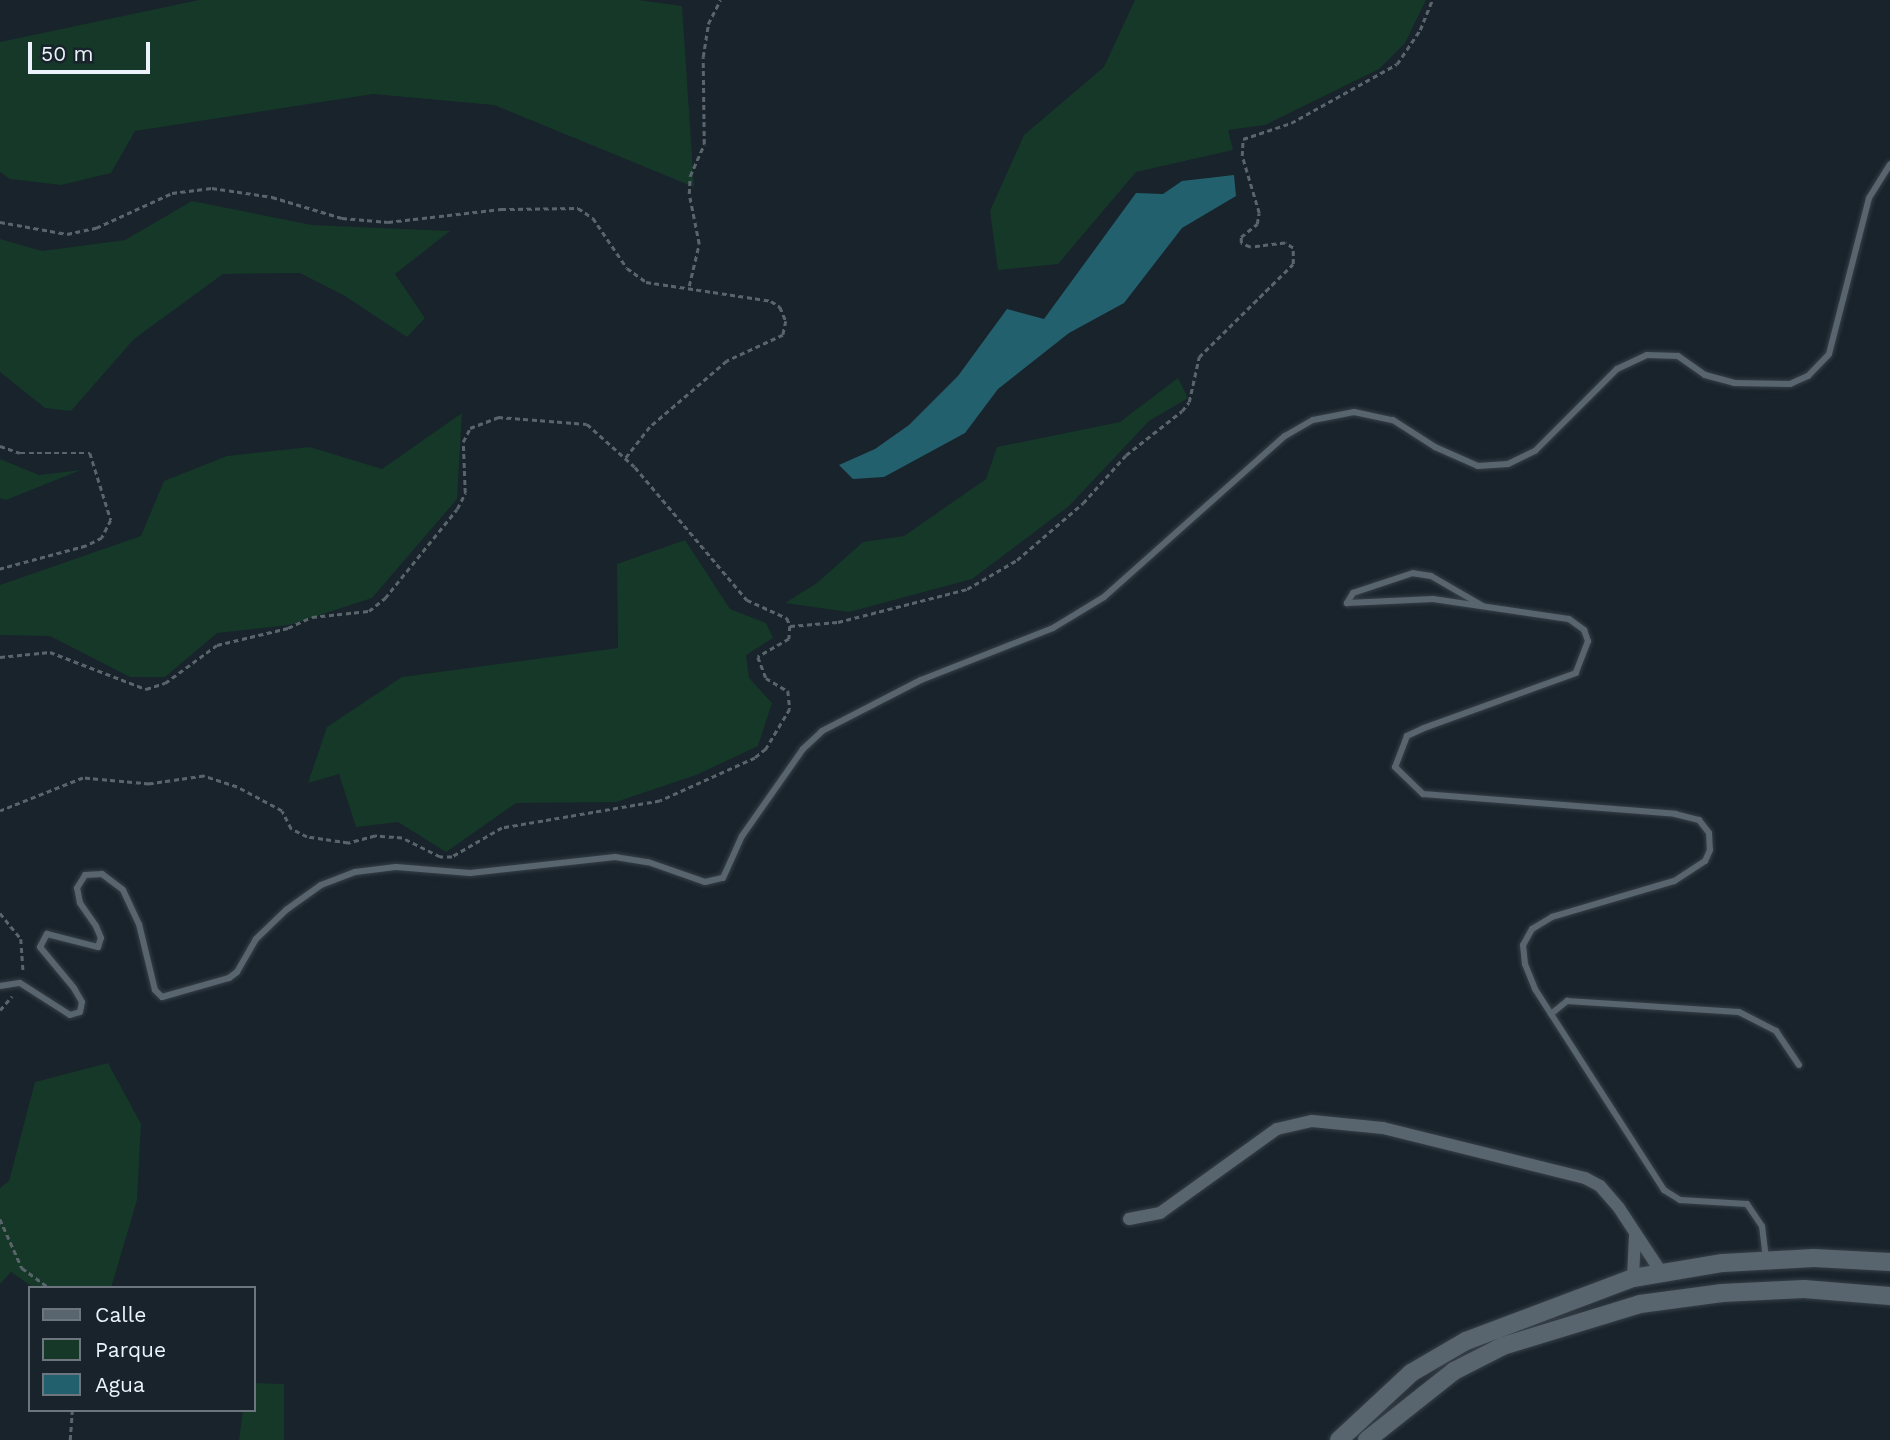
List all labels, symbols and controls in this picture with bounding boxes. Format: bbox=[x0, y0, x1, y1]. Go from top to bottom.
scale bar bbox=[32, 28, 154, 72]
text: 50 m bbox=[41, 41, 93, 66]
legend bbox=[28, 1286, 256, 1412]
text: Calle bbox=[95, 1302, 146, 1327]
text: Parque bbox=[95, 1337, 166, 1362]
text: Agua bbox=[95, 1372, 145, 1397]

